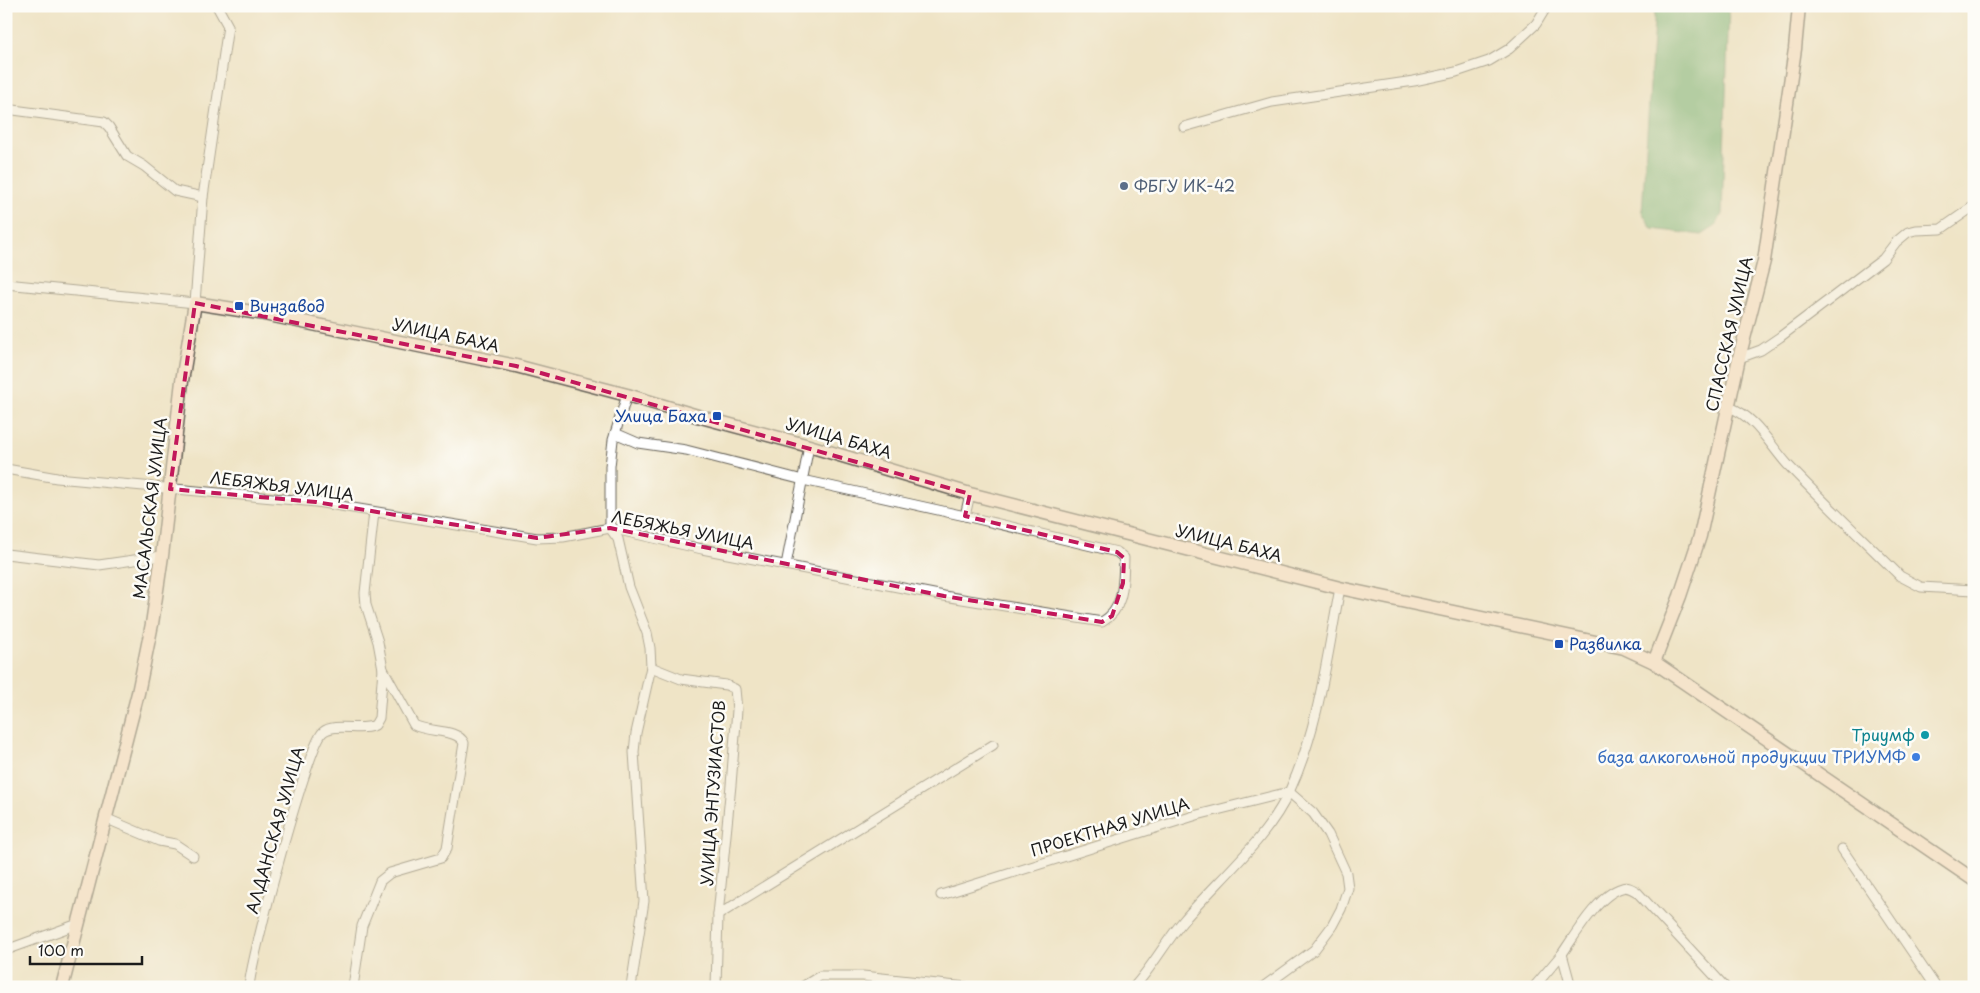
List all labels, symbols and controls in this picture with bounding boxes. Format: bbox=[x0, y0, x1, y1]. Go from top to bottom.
place label: ФБГУ ИК-42 bbox=[1134, 173, 1235, 197]
marker: ФБГУ ИК-42 bbox=[1118, 180, 1130, 192]
street label: СПАССКАЯ УЛИЦА bbox=[1699, 254, 1758, 414]
place label: Винзавод bbox=[249, 293, 325, 317]
marker: Винзавод bbox=[233, 300, 245, 312]
street label: УЛИЦА БАХА bbox=[391, 311, 502, 357]
place label: Улица Баха bbox=[615, 403, 707, 427]
marker: Улица Баха bbox=[711, 410, 723, 422]
street label: УЛИЦА БАХА bbox=[784, 411, 895, 464]
street label: МАСАЛЬСКАЯ УЛИЦА bbox=[126, 416, 172, 600]
street label: ЛЕБЯЖЬЯ УЛИЦА bbox=[209, 464, 355, 506]
street label: ЛЕБЯЖЬЯ УЛИЦА bbox=[610, 503, 757, 555]
street label: УЛИЦА БАХА bbox=[1174, 517, 1285, 567]
place label: Развилка bbox=[1569, 631, 1642, 655]
marker: Развилка bbox=[1553, 638, 1565, 650]
street label: УЛИЦА ЭНТУЗИАСТОВ bbox=[694, 699, 730, 887]
place label: Триумф bbox=[1852, 722, 1915, 746]
marker: Триумф bbox=[1919, 729, 1931, 741]
street label: АЛДАНСКАЯ УЛИЦА bbox=[239, 743, 309, 916]
place label: база алкогольной продукции ТРИУМФ bbox=[1598, 744, 1906, 768]
marker: база алкогольной продукции ТРИУМФ bbox=[1910, 751, 1922, 763]
street label: ПРОЕКТНАЯ УЛИЦА bbox=[1027, 790, 1192, 862]
scale bar bbox=[30, 933, 142, 965]
text: 100 m bbox=[38, 938, 84, 961]

